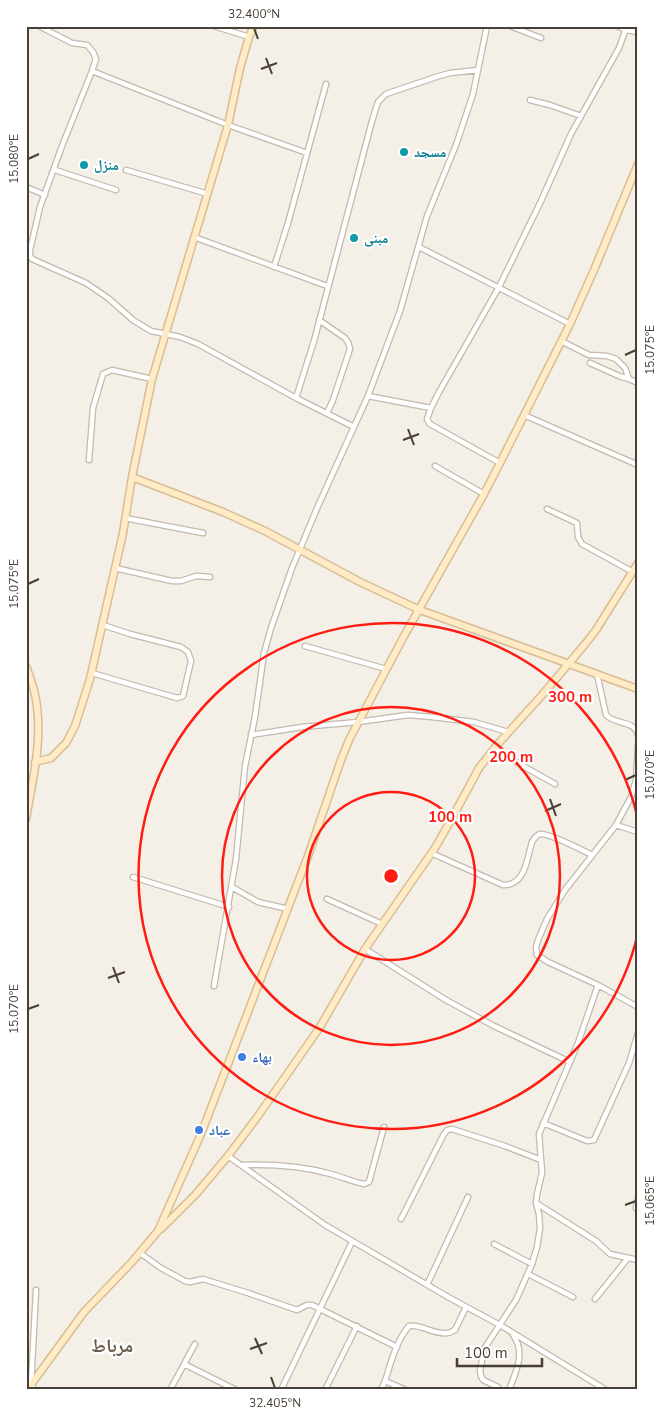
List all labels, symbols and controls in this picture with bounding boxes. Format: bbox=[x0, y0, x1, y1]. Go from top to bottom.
text: 32.400°N bbox=[228, 6, 280, 22]
text: 15.080°E bbox=[6, 134, 22, 184]
place label: مسجد bbox=[414, 143, 446, 162]
marker: مسجد bbox=[398, 146, 410, 158]
place label: منزل bbox=[94, 156, 119, 175]
marker: منزل bbox=[78, 159, 90, 171]
place label: مبنى bbox=[364, 229, 388, 248]
marker: مبنى bbox=[348, 232, 360, 244]
text: 15.075°E bbox=[642, 325, 658, 375]
text: 15.075°E bbox=[6, 559, 22, 609]
text: 300 m bbox=[548, 687, 592, 707]
text: 200 m bbox=[489, 747, 533, 767]
text: 15.070°E bbox=[642, 750, 658, 800]
text: 100 m bbox=[428, 807, 472, 827]
centre of rings bbox=[382, 867, 400, 885]
text: 15.070°E bbox=[6, 984, 22, 1034]
place label: بهاء bbox=[252, 1048, 272, 1067]
marker: بهاء bbox=[236, 1051, 248, 1063]
place label: عباد bbox=[209, 1121, 230, 1140]
marker: عباد bbox=[193, 1124, 205, 1136]
text: 15.065°E bbox=[642, 1176, 658, 1226]
district label: مرباط bbox=[91, 1333, 133, 1359]
scale bar bbox=[457, 1336, 542, 1368]
text: 100 m bbox=[464, 1343, 508, 1363]
text: 32.405°N bbox=[249, 1395, 301, 1411]

